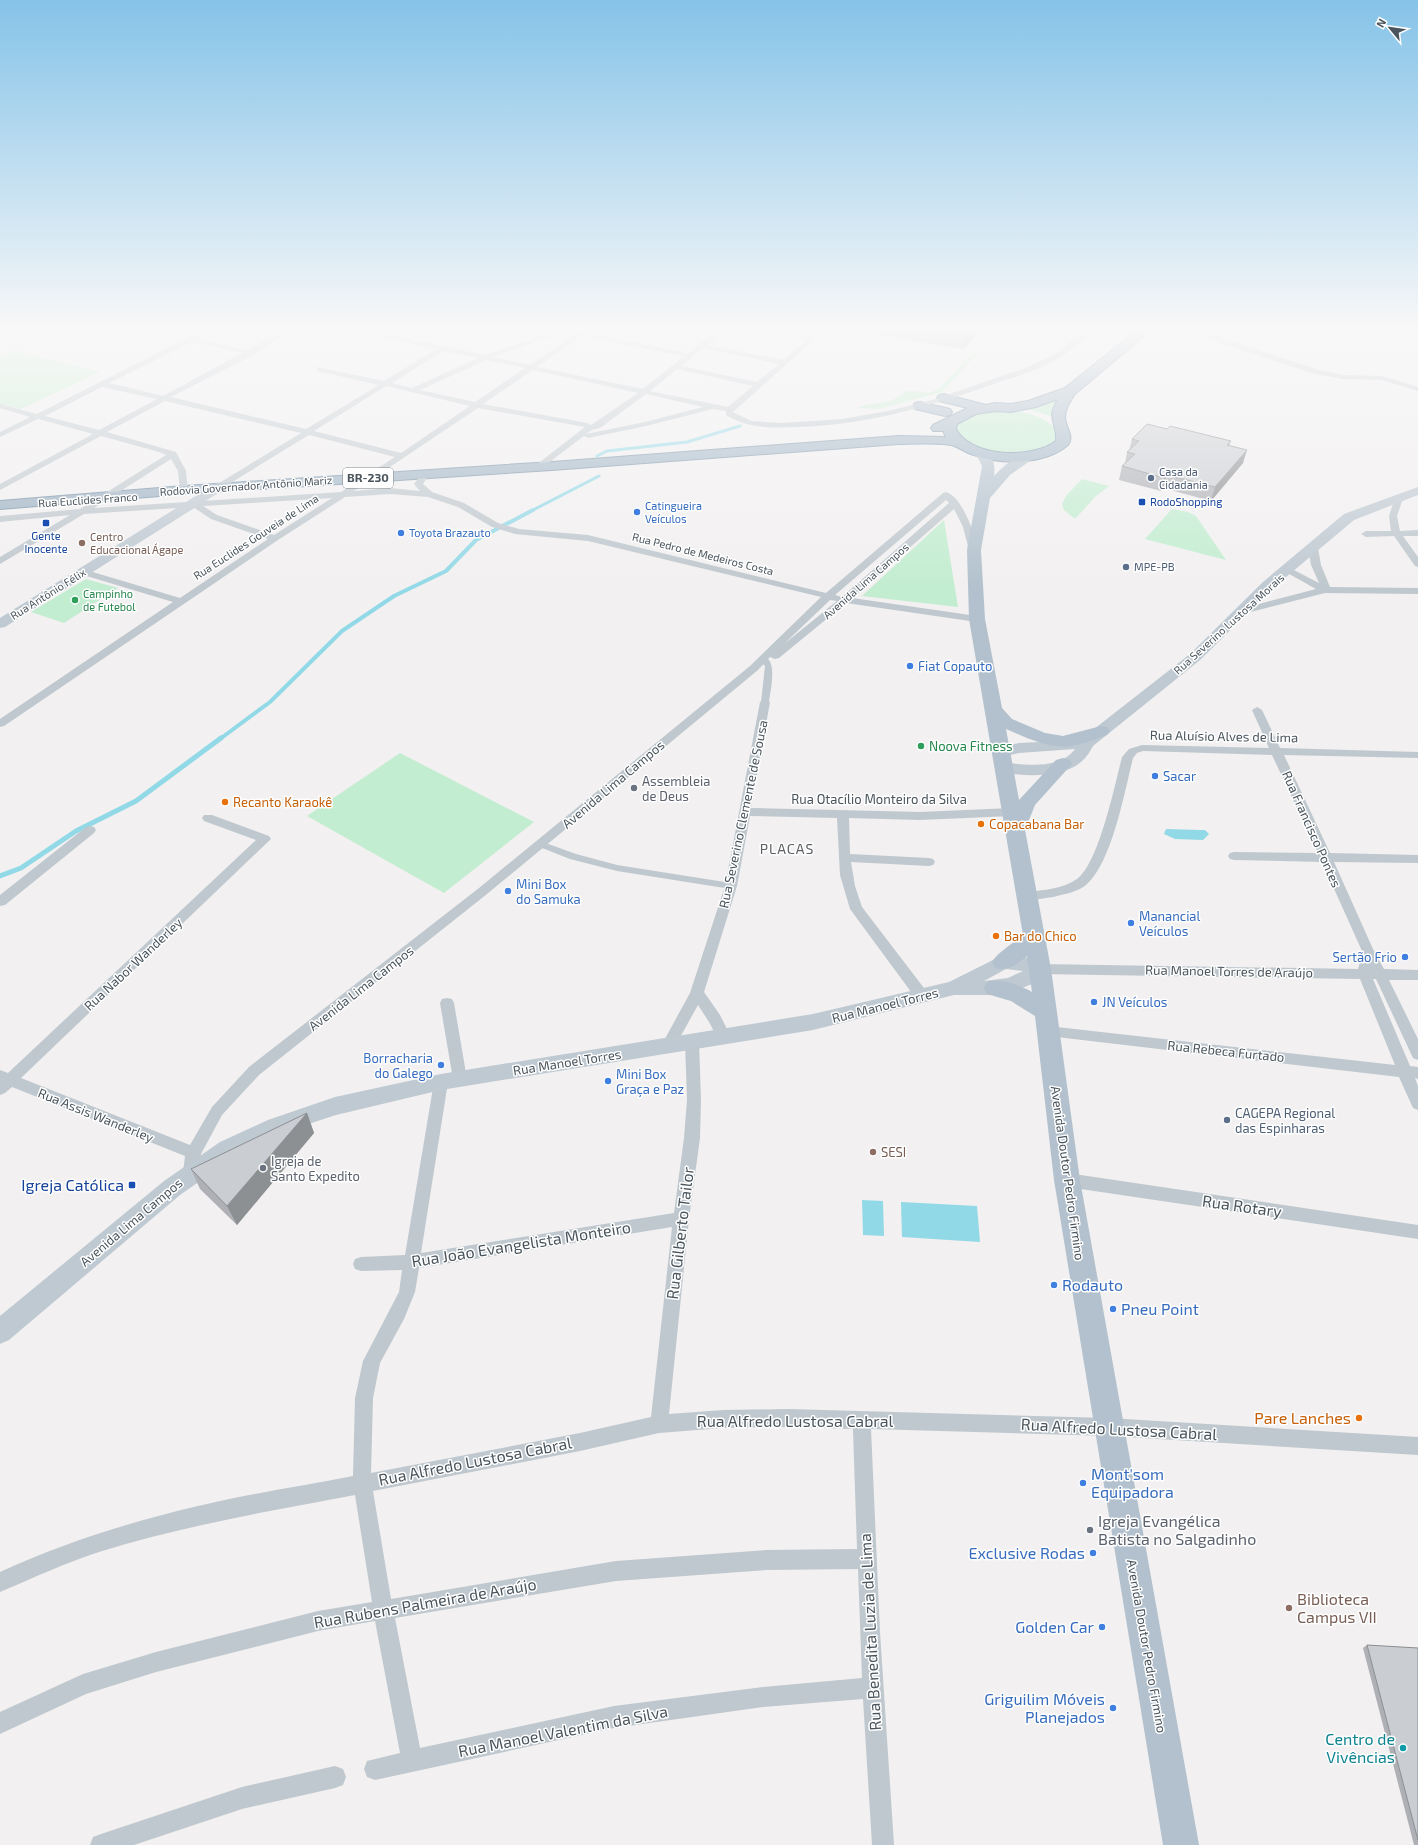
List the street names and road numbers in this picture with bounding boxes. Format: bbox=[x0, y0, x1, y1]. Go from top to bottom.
road number: BR-230 bbox=[343, 468, 393, 488]
street label: Rodovia Governador Antônio Mariz bbox=[159, 473, 333, 498]
street label: Rua Euclides Franco bbox=[38, 490, 138, 509]
street label: Rua Euclides Gouveia de Lima bbox=[191, 491, 321, 582]
street label: Rua Pedro de Medeiros Costa bbox=[631, 530, 775, 577]
street label: Avenida Lima Campos bbox=[820, 540, 911, 621]
street label: Rua Antônio Félix bbox=[8, 565, 88, 622]
street label: Rua Severino Lustosa Morais bbox=[1171, 570, 1287, 677]
street label: Rua Severino Clemente de Sousa bbox=[715, 718, 771, 910]
street label: Rua Aluísio Alves de Lima bbox=[1150, 727, 1298, 745]
street label: Avenida Lima Campos bbox=[559, 737, 667, 831]
street label: Rua Francisco Pontes bbox=[1279, 768, 1345, 890]
street label: Rua Otacílio Monteiro da Silva bbox=[791, 791, 967, 807]
street label: Rua Nabor Wanderley bbox=[81, 914, 186, 1014]
street label: Avenida Lima Campos bbox=[305, 942, 417, 1034]
street label: Rua Manoel Torres de Araújo bbox=[1145, 962, 1313, 980]
street label: Rua Manoel Torres bbox=[830, 984, 940, 1026]
street label: Rua Rebeca Furtado bbox=[1167, 1037, 1285, 1065]
street label: Rua Manoel Torres bbox=[512, 1046, 622, 1078]
street label: Rua Assis Wanderley bbox=[36, 1085, 156, 1146]
street label: Avenida Doutor Pedro Firmino bbox=[1048, 1085, 1088, 1261]
street label: Rua Gilberto Tailor bbox=[662, 1165, 697, 1300]
street label: Avenida Lima Campos bbox=[77, 1175, 185, 1269]
street label: Rua Rotary bbox=[1201, 1191, 1284, 1221]
street label: Rua João Evangelista Monteiro bbox=[410, 1217, 632, 1270]
street label: Rua Alfredo Lustosa Cabral bbox=[697, 1411, 893, 1430]
street label: Rua Alfredo Lustosa Cabral bbox=[1020, 1414, 1218, 1443]
street label: Rua Alfredo Lustosa Cabral bbox=[377, 1432, 573, 1489]
street label: Rua Benedita Luzia de Lima bbox=[855, 1533, 884, 1731]
street label: Avenida Doutor Pedro Firmino bbox=[1124, 1558, 1170, 1734]
street label: Rua Rubens Palmeira de Araújo bbox=[312, 1574, 538, 1632]
street label: Rua Manoel Valentim da Silva bbox=[456, 1701, 669, 1760]

